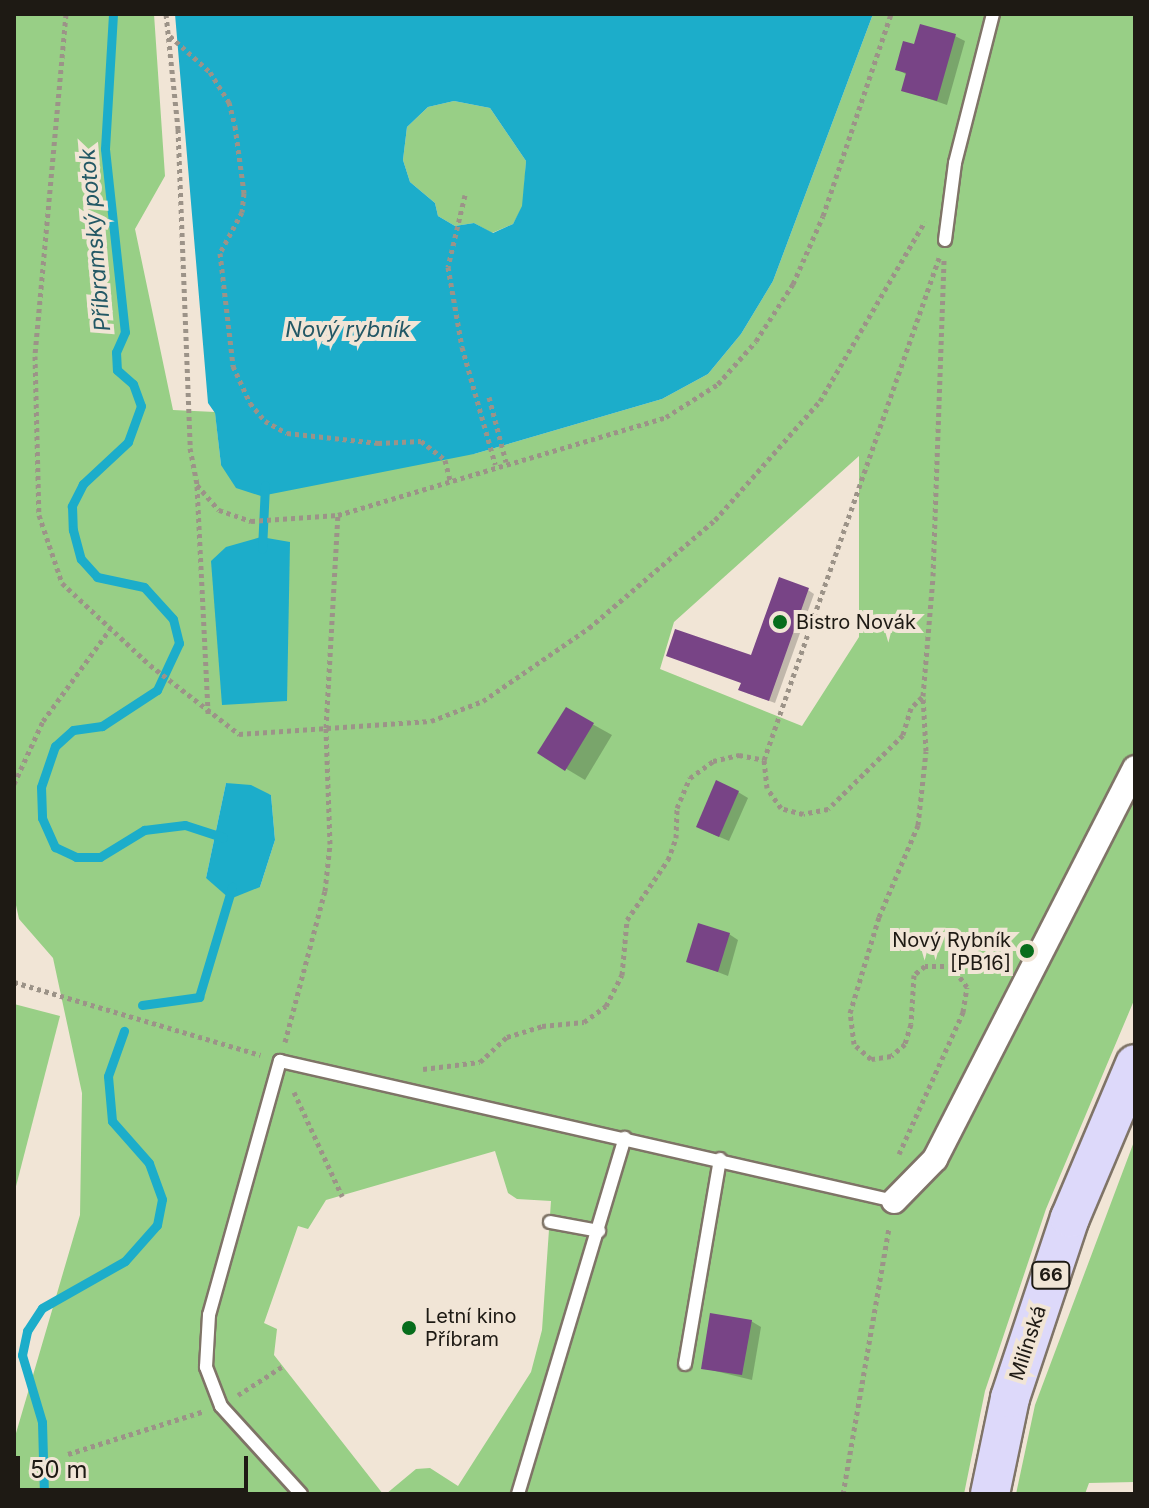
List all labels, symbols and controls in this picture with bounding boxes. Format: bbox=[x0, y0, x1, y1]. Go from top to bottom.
water label: Příbramský potok bbox=[74, 147, 116, 333]
water label: Nový rybník bbox=[285, 317, 411, 343]
place label: Bistro Novák bbox=[796, 610, 916, 634]
marker: Bistro Novák bbox=[771, 613, 789, 631]
place label: Nový Rybník [PB16] bbox=[892, 928, 1011, 975]
marker: Nový Rybník [PB16] bbox=[1018, 942, 1036, 960]
road number: 66 bbox=[1031, 1261, 1071, 1289]
street label: Milínská bbox=[1005, 1303, 1051, 1383]
place label: Letní kino Příbram bbox=[425, 1304, 516, 1351]
marker: Letní kino Příbram bbox=[400, 1319, 418, 1337]
scale bar bbox=[20, 1440, 252, 1490]
text: 50 m bbox=[30, 1455, 88, 1484]

